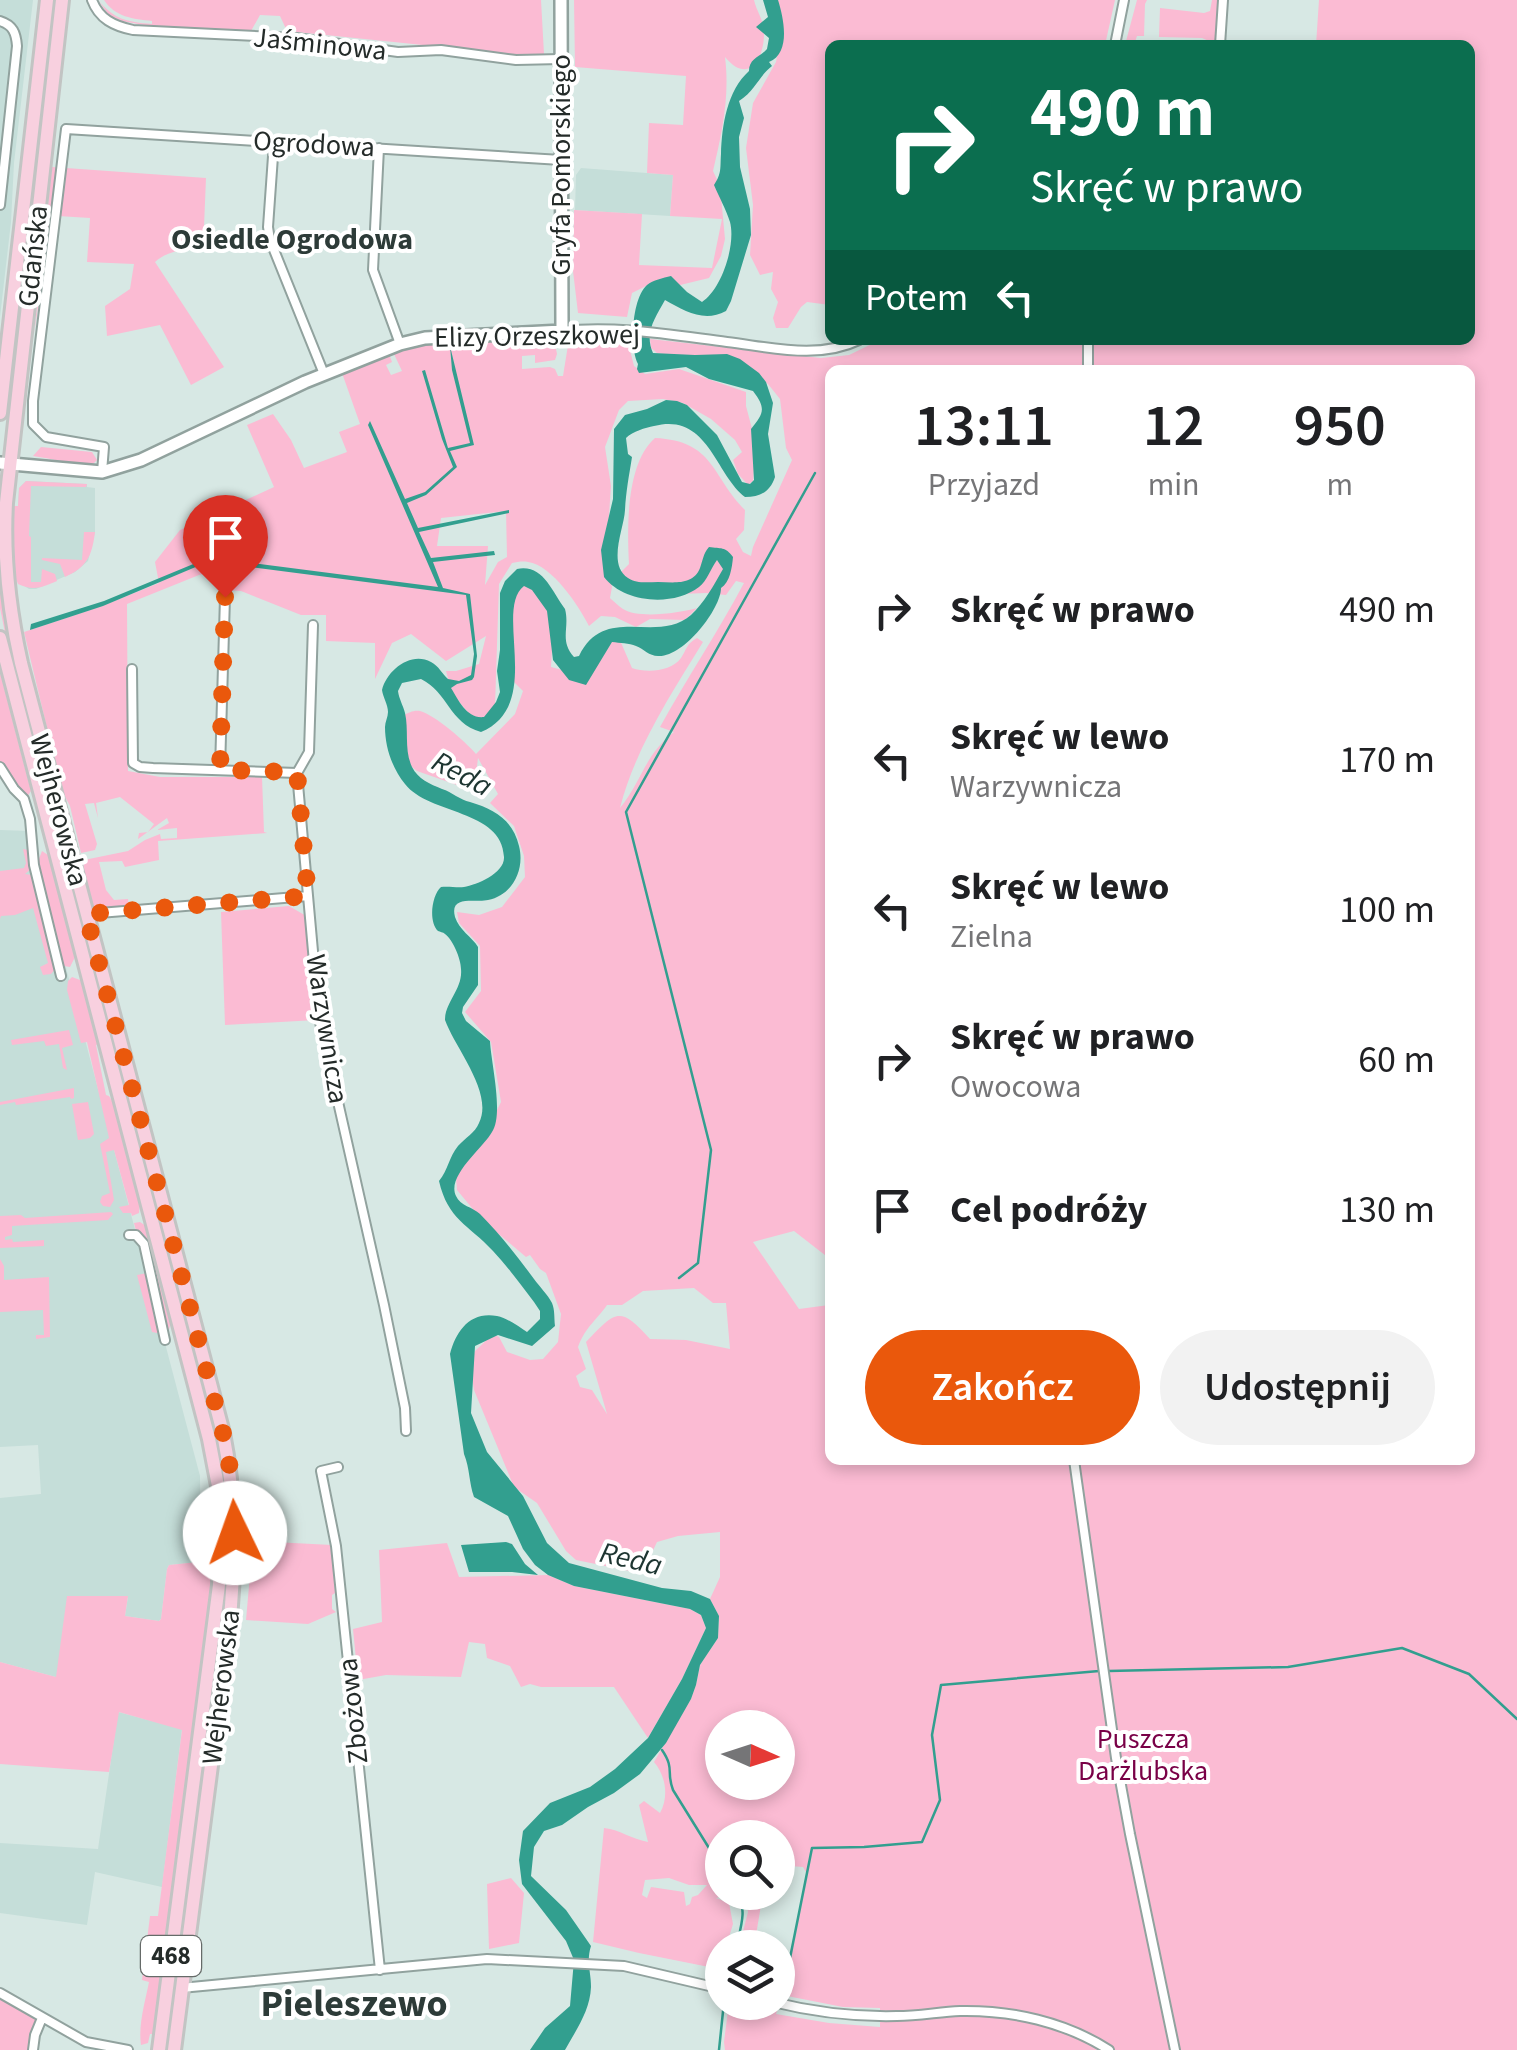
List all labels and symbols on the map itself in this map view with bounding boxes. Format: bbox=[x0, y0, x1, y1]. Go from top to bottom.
street label: Jaśminowa bbox=[251, 17, 389, 71]
street label: Gryfa Pomorskiego bbox=[541, 54, 581, 276]
street label: Ogrodowa bbox=[252, 121, 376, 167]
street label: Gdańska bbox=[8, 203, 58, 309]
district label: Osiedle Ogrodowa bbox=[171, 218, 413, 261]
street label: Elizy Orzeszkowej bbox=[434, 314, 640, 358]
pin bbox=[183, 495, 268, 598]
street label: Wejherowska bbox=[19, 729, 99, 891]
water label: Reda bbox=[424, 740, 500, 808]
street label: Warzywnicza bbox=[295, 951, 359, 1107]
position arrow bbox=[183, 1481, 287, 1585]
water label: Reda bbox=[596, 1531, 666, 1587]
street label: Wejherowska bbox=[192, 1607, 250, 1767]
street label: Zbożowa bbox=[328, 1656, 378, 1766]
north arrow bbox=[705, 1710, 795, 1800]
park label: Puszcza Darżlubska bbox=[1078, 1719, 1208, 1791]
road number: 468 bbox=[141, 1936, 201, 1976]
district label: Pieleszewo bbox=[260, 1977, 448, 2031]

